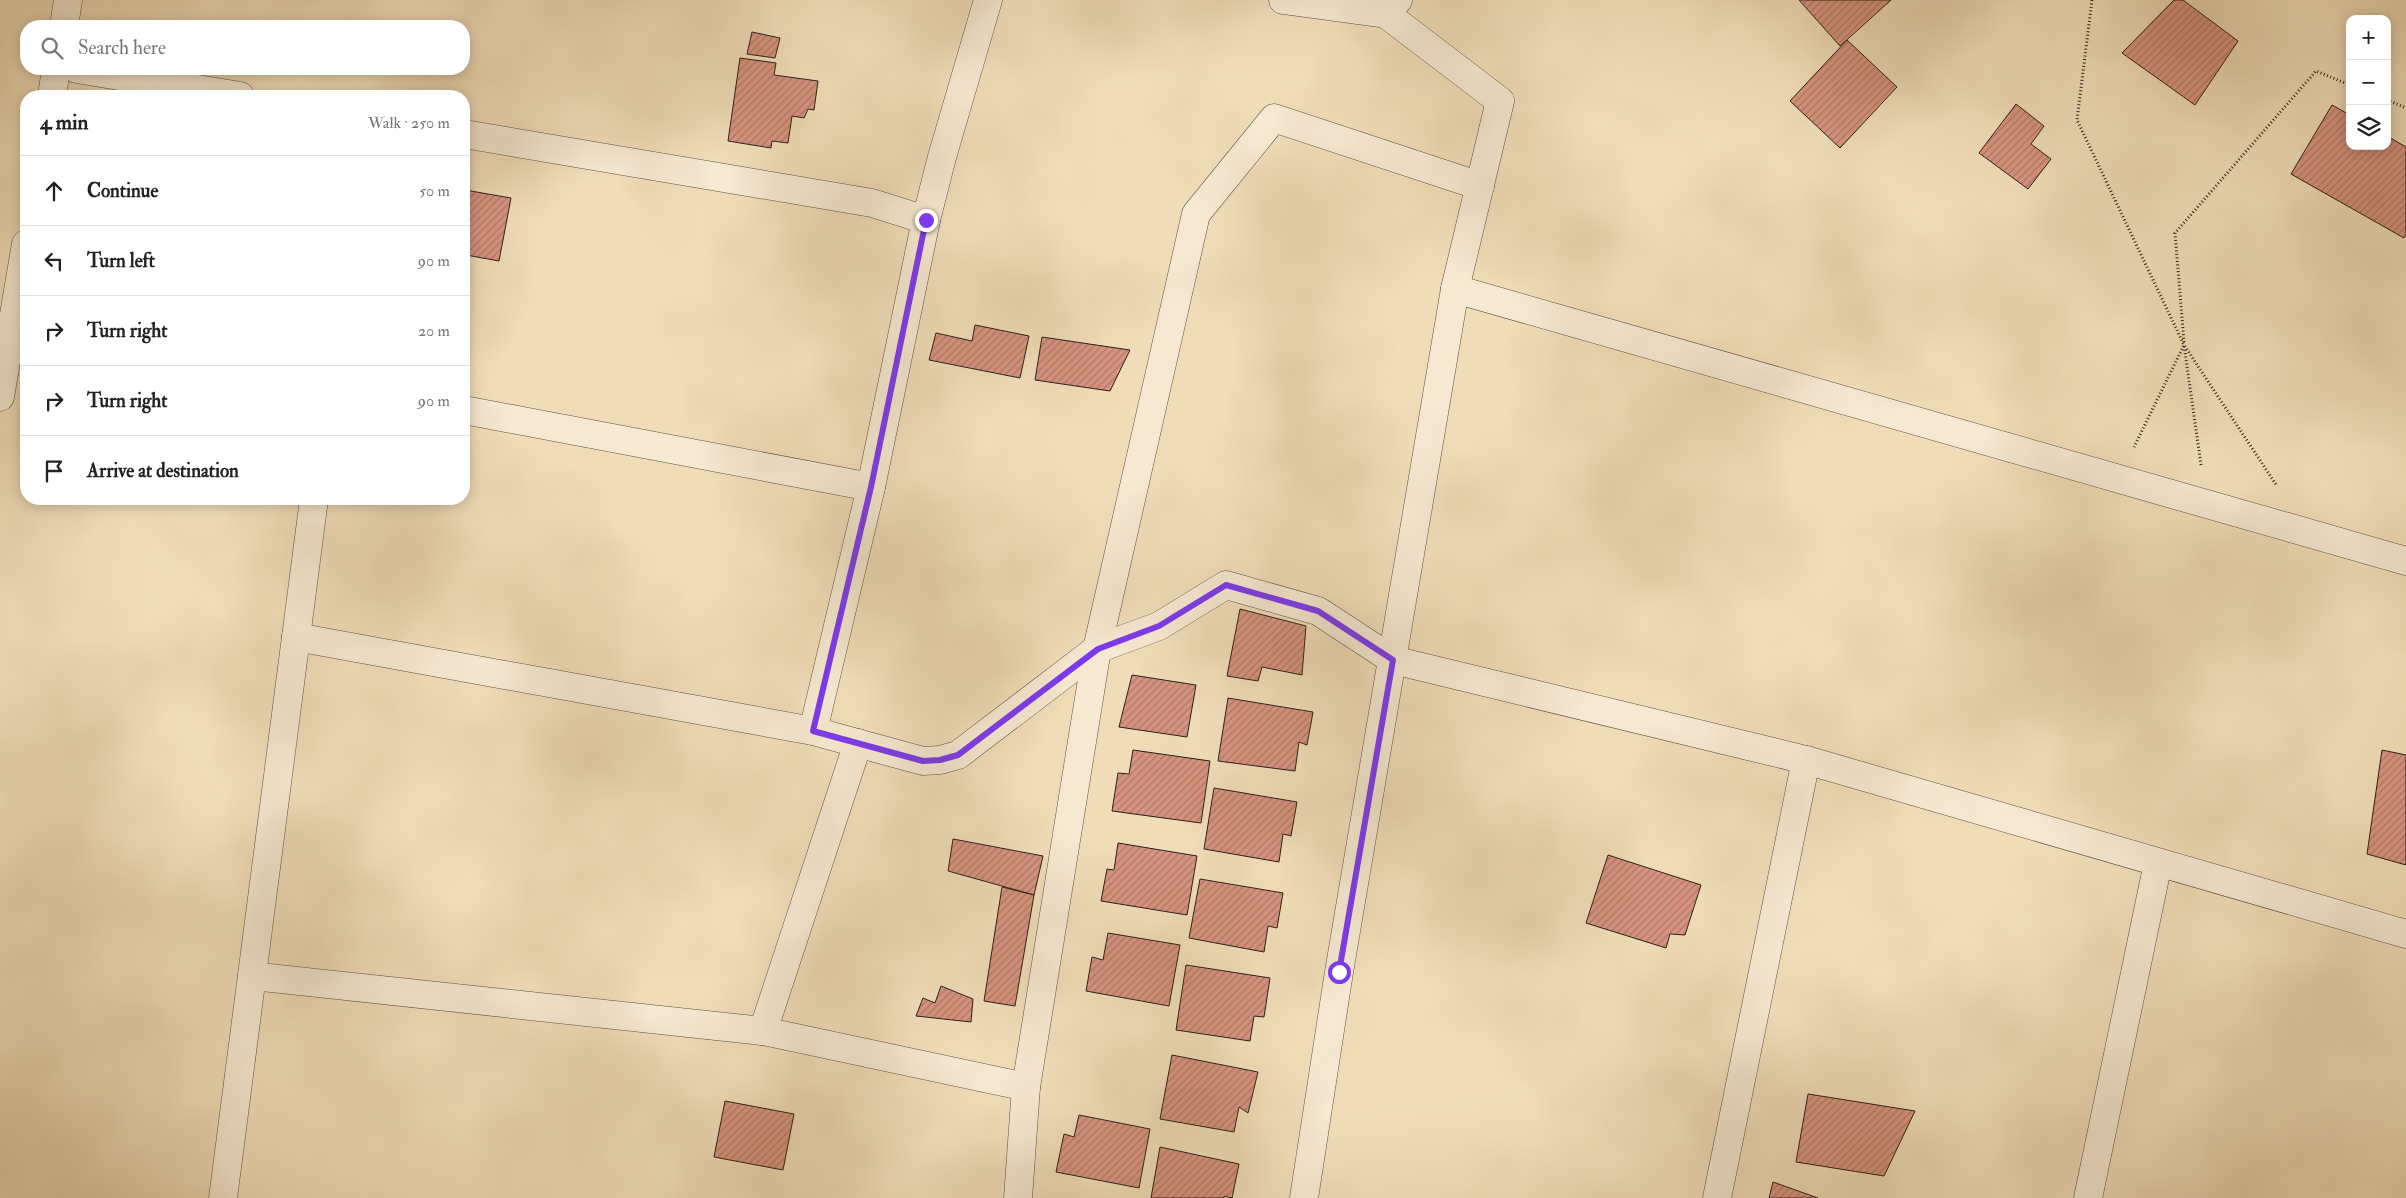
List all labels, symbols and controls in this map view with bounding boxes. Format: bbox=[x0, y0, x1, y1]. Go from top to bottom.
map controls bbox=[2346, 15, 2391, 150]
button: + bbox=[2346, 15, 2391, 60]
search box bbox=[20, 20, 470, 75]
icon: search bbox=[38, 34, 66, 62]
text: Search here bbox=[78, 36, 166, 60]
button: − bbox=[2346, 60, 2391, 105]
button: layers bbox=[2346, 105, 2391, 150]
text: 4 min bbox=[40, 109, 88, 136]
text: Walk · 250 m bbox=[368, 113, 450, 133]
icon: ahead bbox=[40, 177, 68, 205]
text: Continue bbox=[87, 179, 158, 203]
text: 50 m bbox=[419, 181, 450, 201]
route end bbox=[915, 209, 938, 232]
icon: left bbox=[40, 247, 68, 275]
text: Turn left bbox=[87, 249, 155, 273]
text: 90 m bbox=[418, 251, 450, 271]
icon: right bbox=[40, 317, 68, 345]
text: Turn right bbox=[87, 319, 167, 343]
text: 20 m bbox=[418, 321, 450, 341]
icon: right bbox=[40, 387, 68, 415]
text: Turn right bbox=[87, 389, 167, 413]
text: 90 m bbox=[418, 391, 450, 411]
icon: arrive bbox=[40, 457, 68, 485]
text: Arrive at destination bbox=[87, 459, 239, 483]
route start bbox=[1328, 961, 1351, 984]

